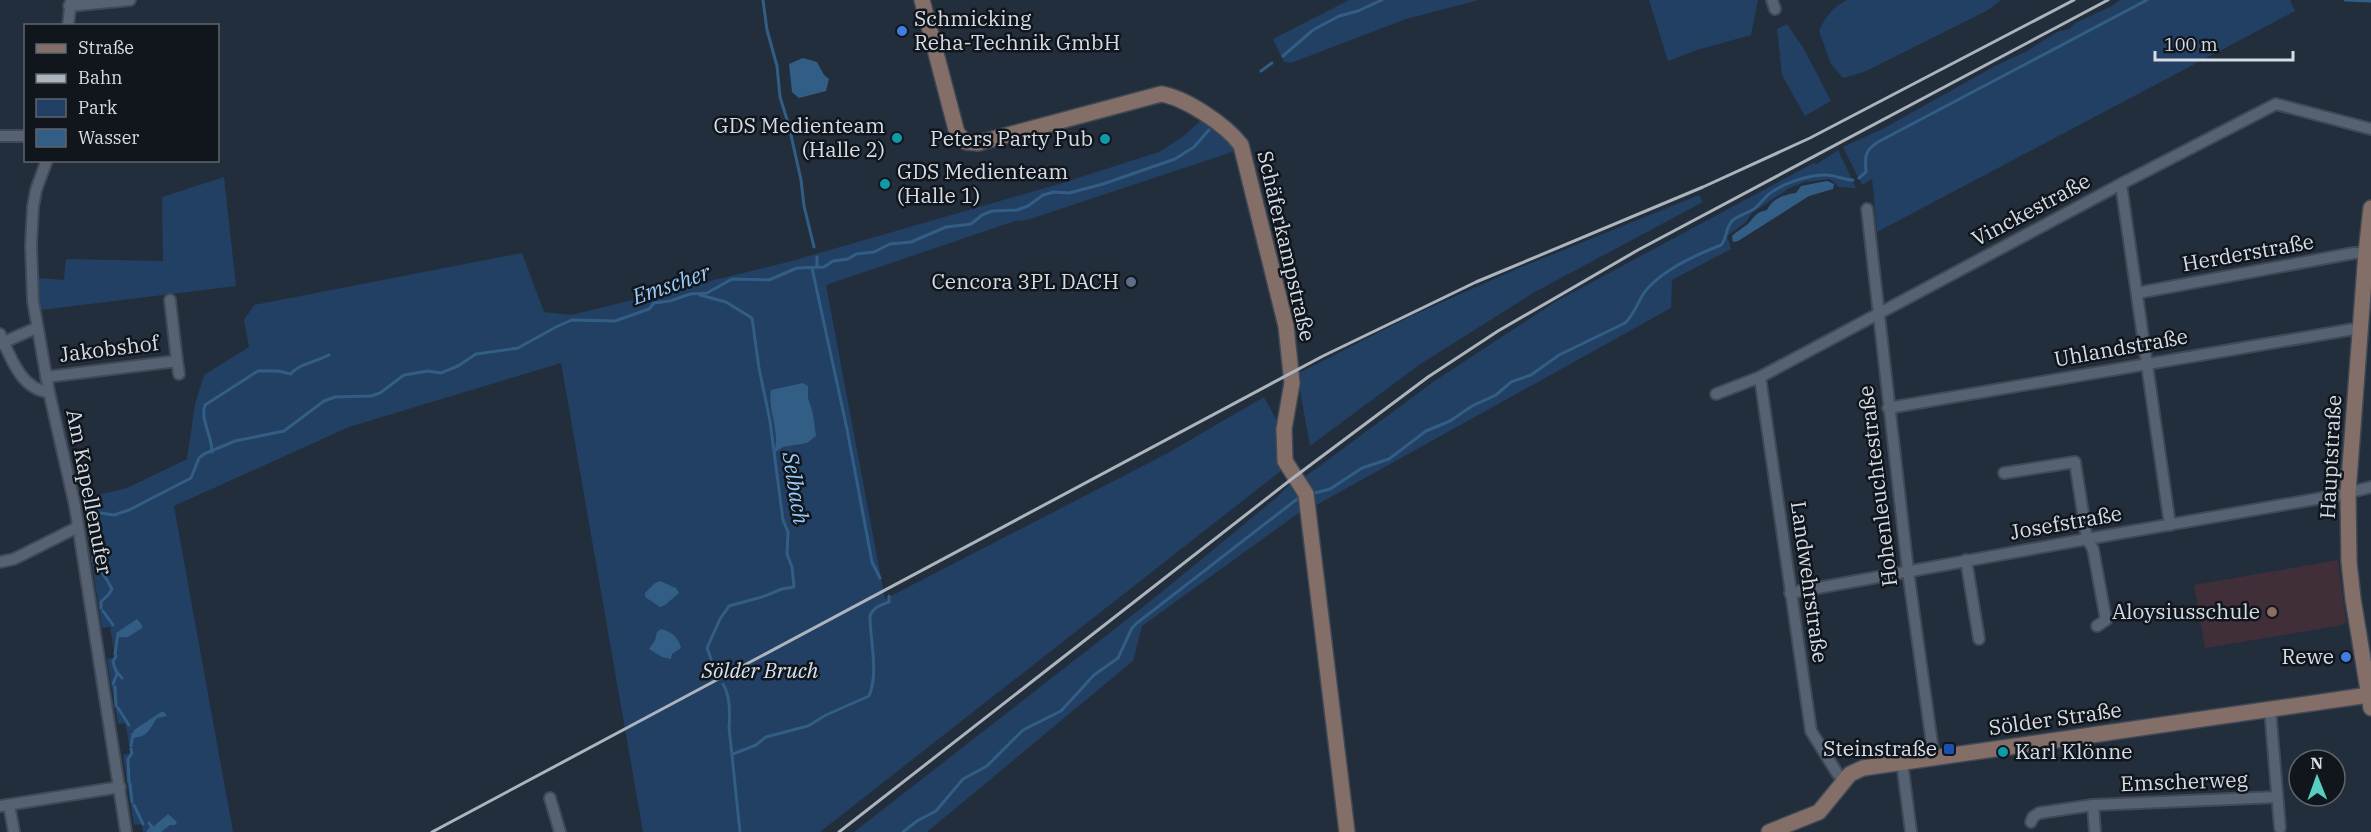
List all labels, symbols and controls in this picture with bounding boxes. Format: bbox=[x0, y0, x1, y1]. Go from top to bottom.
place label: Schmicking Reha-Technik GmbH bbox=[914, 4, 1120, 56]
legend bbox=[24, 24, 219, 162]
marker: Schmicking Reha-Technik GmbH bbox=[895, 24, 909, 38]
scale bar bbox=[2155, 24, 2293, 62]
text: 100 m bbox=[2164, 33, 2218, 56]
text: Straße bbox=[78, 36, 134, 59]
text: Bahn bbox=[78, 66, 123, 89]
text: Park bbox=[78, 96, 118, 119]
place label: GDS Medienteam (Halle 2) bbox=[714, 111, 885, 163]
place label: Peters Party Pub bbox=[930, 124, 1093, 152]
text: Wasser bbox=[78, 126, 139, 149]
marker: GDS Medienteam (Halle 2) bbox=[890, 131, 904, 145]
marker: Peters Party Pub bbox=[1098, 132, 1112, 146]
street label: Schäferkampstraße bbox=[1251, 148, 1323, 344]
place label: GDS Medienteam (Halle 1) bbox=[897, 157, 1068, 209]
street label: Vinckestraße bbox=[1966, 166, 2095, 252]
marker: GDS Medienteam (Halle 1) bbox=[878, 177, 892, 191]
street label: Herderstraße bbox=[2180, 227, 2316, 277]
water label: Emscher bbox=[627, 256, 715, 311]
place label: Cencora 3PL DACH bbox=[931, 267, 1119, 295]
marker: Cencora 3PL DACH bbox=[1124, 275, 1138, 289]
street label: Uhlandstraße bbox=[2052, 321, 2190, 373]
street label: Jakobshof bbox=[58, 328, 162, 368]
street label: Hohenleuchtestraße bbox=[1851, 384, 1903, 588]
street label: Hauptstraße bbox=[2313, 394, 2347, 520]
street label: Am Kapellenufer bbox=[60, 407, 120, 577]
water label: Selbach bbox=[776, 449, 817, 526]
street label: Josefstraße bbox=[2008, 498, 2124, 546]
street label: Landwehrstraße bbox=[1785, 499, 1835, 665]
place label: Aloysiusschule bbox=[2112, 597, 2260, 625]
marker: Aloysiusschule bbox=[2265, 605, 2279, 619]
place label: Rewe bbox=[2282, 642, 2334, 670]
marker: Rewe bbox=[2339, 650, 2353, 664]
park label: Sölder Bruch bbox=[701, 656, 819, 684]
street label: Sölder Straße bbox=[1987, 695, 2123, 741]
place label: Steinstraße bbox=[1823, 734, 1937, 762]
place label: Karl Klönne bbox=[2015, 737, 2133, 765]
marker: Steinstraße bbox=[1942, 742, 1956, 756]
marker: Karl Klönne bbox=[1996, 745, 2010, 759]
north arrow bbox=[2287, 748, 2347, 808]
text: N bbox=[2310, 753, 2323, 773]
street label: Emscherweg bbox=[2120, 765, 2249, 797]

